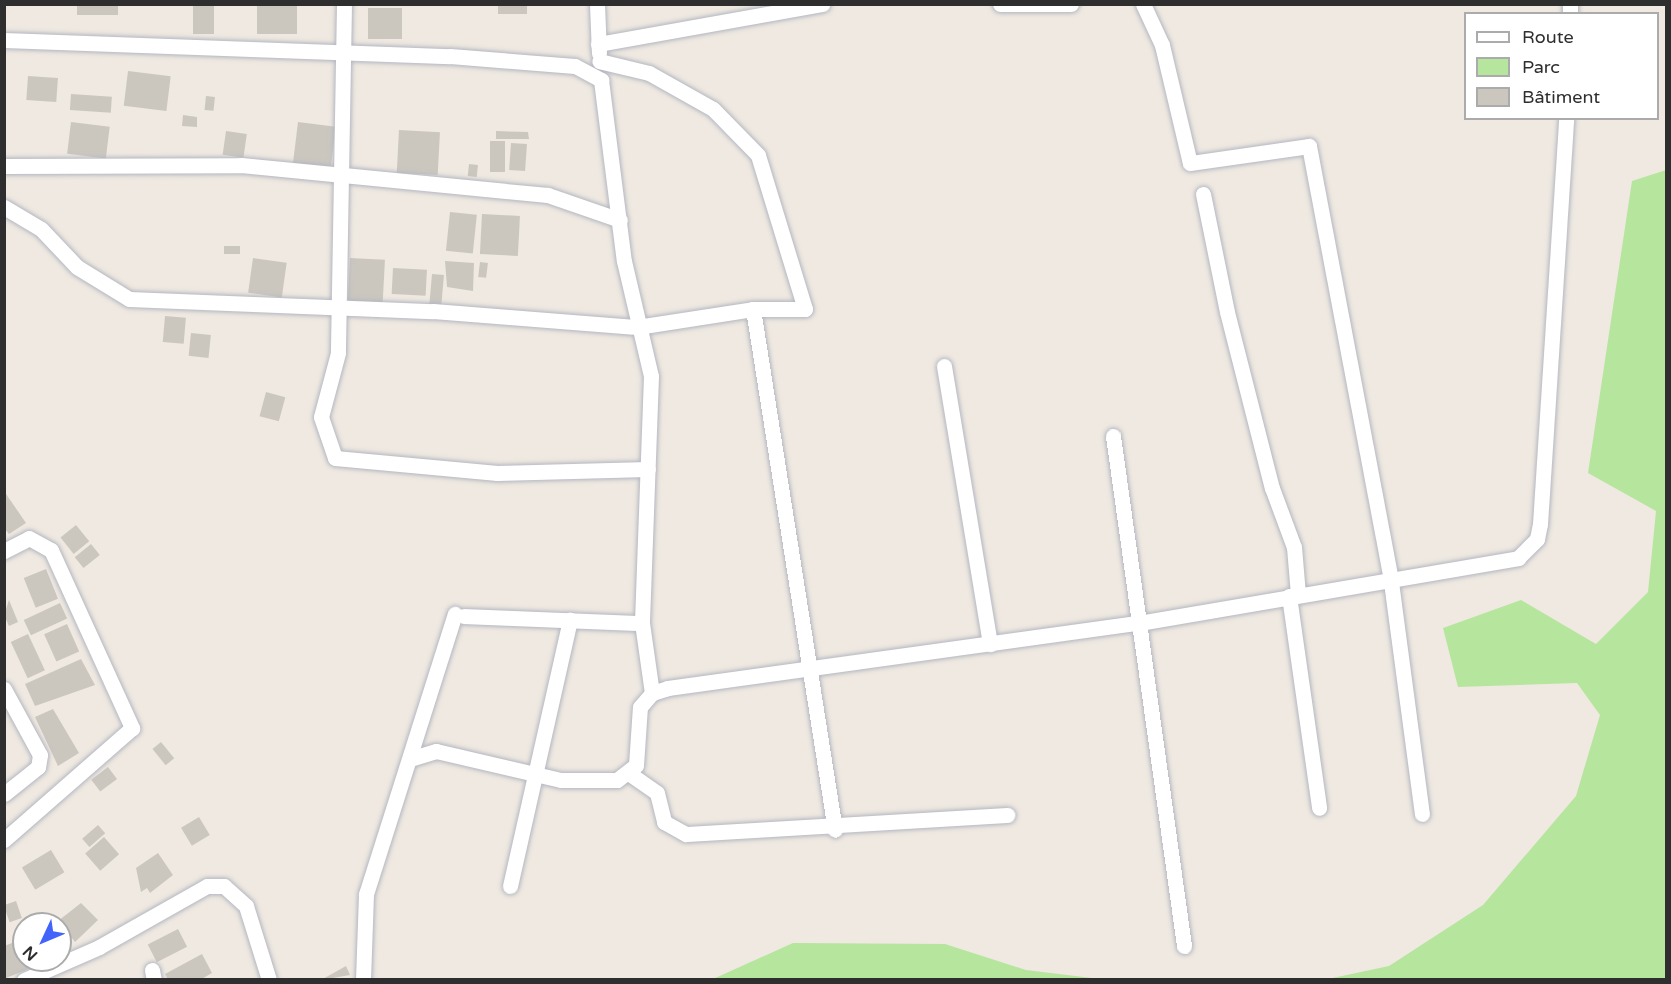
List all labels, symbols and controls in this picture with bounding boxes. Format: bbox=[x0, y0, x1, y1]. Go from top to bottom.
legend bbox=[1464, 12, 1659, 120]
text: Route bbox=[1522, 26, 1574, 48]
text: Parc bbox=[1522, 56, 1560, 78]
text: Bâtiment bbox=[1522, 86, 1600, 108]
north arrow bbox=[12, 912, 72, 972]
text: N bbox=[19, 942, 42, 965]

